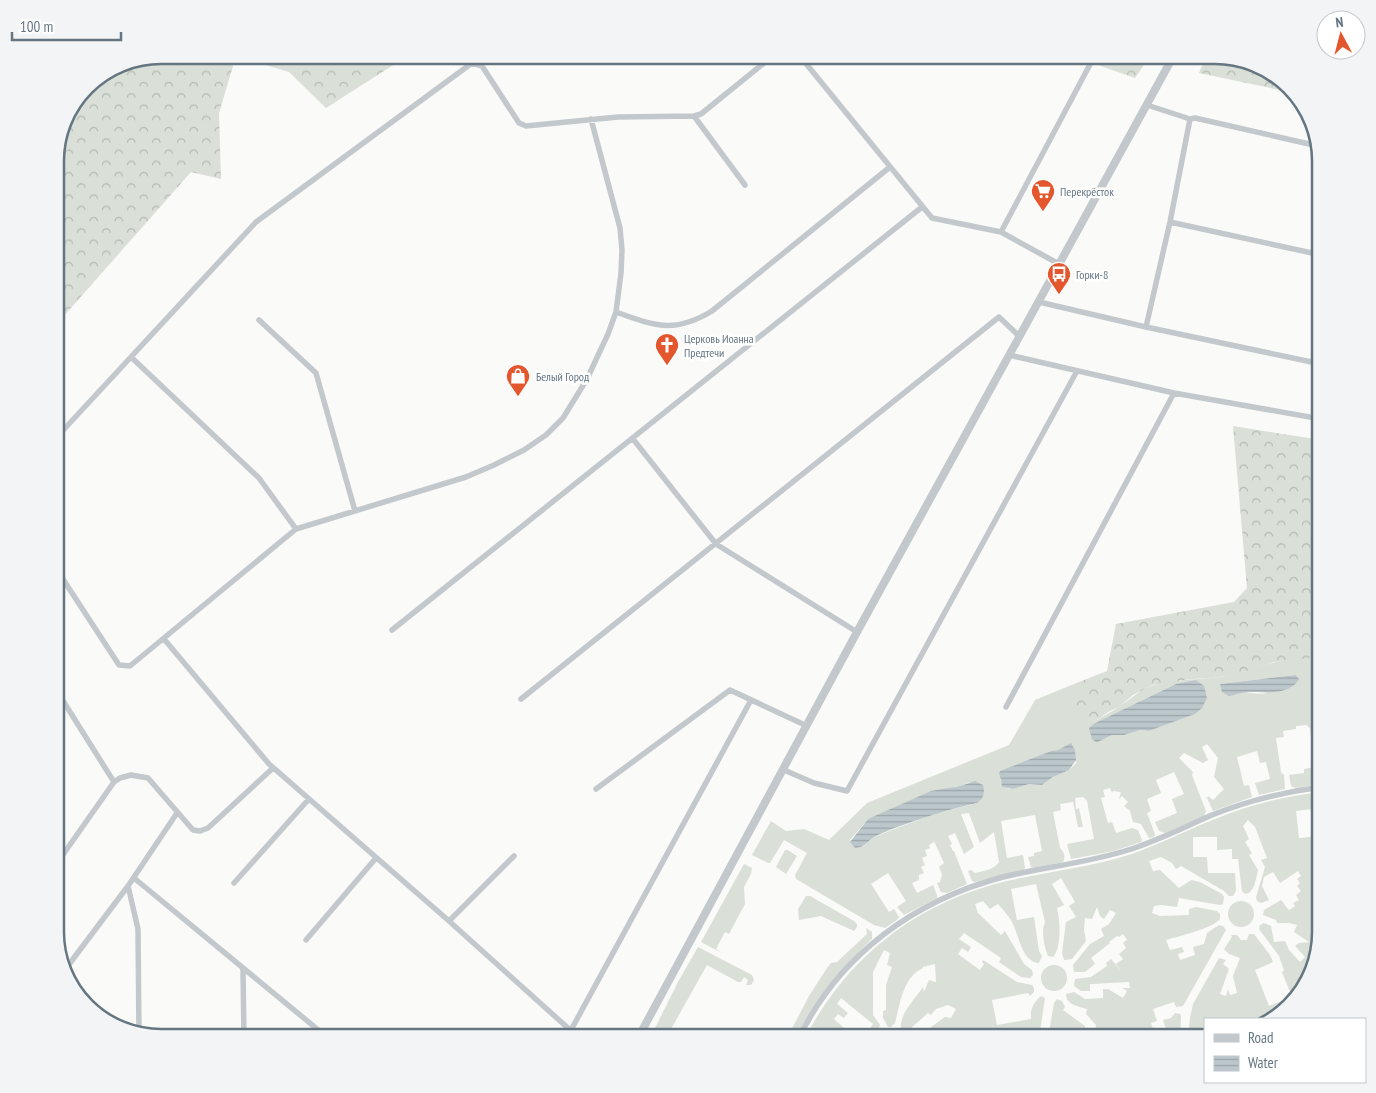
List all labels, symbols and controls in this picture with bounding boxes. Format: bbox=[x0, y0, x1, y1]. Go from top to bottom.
scale bar bbox=[12, 10, 121, 42]
north arrow bbox=[1316, 10, 1366, 60]
text: N bbox=[1335, 13, 1344, 31]
text: 100 m bbox=[20, 17, 53, 36]
supermarket icon: Перекрёсток bbox=[1030, 178, 1056, 212]
place label: Перекрёсток bbox=[1060, 184, 1114, 199]
bus stop icon: Горки-8 bbox=[1046, 261, 1072, 295]
place label: Горки-8 bbox=[1076, 267, 1108, 282]
place label: Церковь Иоанна Предтечи bbox=[684, 331, 754, 360]
church icon: Церковь Иоанна Предтечи bbox=[654, 332, 680, 366]
shop icon: Белый Город bbox=[505, 363, 531, 397]
place label: Белый Город bbox=[536, 369, 590, 384]
legend bbox=[1204, 1018, 1366, 1083]
text: Road bbox=[1248, 1028, 1274, 1047]
text: Water bbox=[1248, 1053, 1279, 1072]

